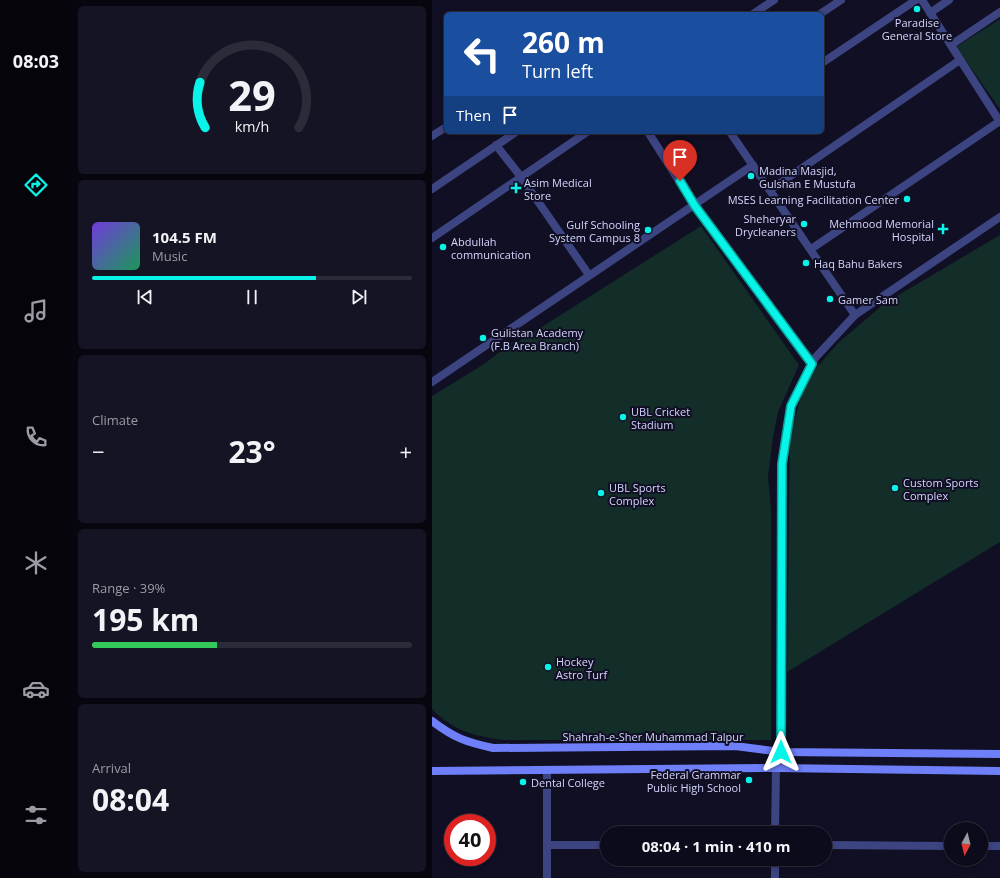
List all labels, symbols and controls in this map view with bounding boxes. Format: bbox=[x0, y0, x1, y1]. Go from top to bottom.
marker: Paradise General Store bbox=[912, 4, 922, 14]
place label: Paradise General Store bbox=[882, 15, 952, 43]
text: 260 m bbox=[522, 23, 605, 61]
icon: left bbox=[456, 28, 508, 80]
text: 08:03 bbox=[13, 49, 59, 73]
text: Turn left bbox=[522, 59, 593, 83]
text: 29 bbox=[228, 67, 276, 123]
icon: arrive bbox=[499, 104, 521, 126]
text: Then bbox=[456, 105, 491, 125]
text: km/h bbox=[235, 117, 269, 136]
pin bbox=[663, 140, 697, 181]
icon: arrive bbox=[669, 146, 691, 168]
place label: Madina Masjid, Gulshan E Mustufa bbox=[759, 163, 856, 191]
icon: directions bbox=[22, 171, 50, 199]
marker: Madina Masjid, Gulshan E Mustufa bbox=[746, 171, 756, 181]
place label: Asim Medical Store bbox=[524, 175, 592, 203]
marker: Asim Medical Store bbox=[511, 183, 521, 193]
place label: MSES Learning Facilitation Center bbox=[728, 192, 899, 207]
marker: MSES Learning Facilitation Center bbox=[902, 194, 912, 204]
place label: Sheheryar Drycleaners bbox=[735, 211, 796, 239]
place label: Mehmood Memorial Hospital bbox=[829, 216, 934, 244]
place label: Gulf Schooling System Campus 8 bbox=[549, 217, 640, 245]
marker: Sheheryar Drycleaners bbox=[799, 219, 809, 229]
marker: Mehmood Memorial Hospital bbox=[937, 223, 949, 235]
marker: Gulf Schooling System Campus 8 bbox=[643, 225, 653, 235]
text: 104.5 FM bbox=[152, 227, 217, 247]
place label: Abdullah communication bbox=[451, 234, 531, 262]
marker: Abdullah communication bbox=[438, 242, 448, 252]
text: Music bbox=[152, 247, 187, 265]
place label: Haq Bahu Bakers bbox=[814, 256, 902, 271]
marker: Haq Bahu Bakers bbox=[801, 258, 811, 268]
icon: previous bbox=[134, 286, 156, 308]
icon: pause bbox=[241, 286, 263, 308]
icon: next bbox=[348, 286, 370, 308]
place label: Gamer Sam bbox=[838, 292, 898, 307]
marker: Gamer Sam bbox=[825, 294, 835, 304]
icon: music bbox=[22, 297, 50, 325]
place label: Gulistan Academy (F.B Area Branch) bbox=[491, 325, 584, 353]
marker: Gulistan Academy (F.B Area Branch) bbox=[478, 333, 488, 343]
place label: UBL Cricket Stadium bbox=[631, 404, 690, 432]
text: Climate bbox=[92, 411, 138, 429]
marker: UBL Cricket Stadium bbox=[618, 412, 628, 422]
icon: phone bbox=[22, 423, 50, 451]
text: 23° bbox=[228, 431, 276, 472]
text: − bbox=[92, 436, 105, 466]
text: + bbox=[399, 436, 412, 466]
place label: Custom Sports Complex bbox=[903, 475, 979, 503]
place label: UBL Sports Complex bbox=[609, 480, 666, 508]
marker: Custom Sports Complex bbox=[890, 483, 900, 493]
marker: UBL Sports Complex bbox=[596, 488, 606, 498]
icon: climate bbox=[22, 549, 50, 577]
text: Range · 39% bbox=[92, 579, 165, 597]
text: 195 km bbox=[92, 599, 199, 640]
place label: Hockey Astro Turf bbox=[556, 654, 608, 682]
marker: Hockey Astro Turf bbox=[543, 662, 553, 672]
icon: car bbox=[22, 675, 50, 703]
street label: Shahrah-e-Sher Muhammad Talpur bbox=[562, 729, 744, 744]
position arrow bbox=[760, 731, 802, 773]
text: Arrival bbox=[92, 759, 131, 777]
place label: Federal Grammar Public High School bbox=[647, 767, 741, 795]
place label: Dental College bbox=[531, 775, 605, 790]
marker: Federal Grammar Public High School bbox=[744, 775, 754, 785]
marker: Dental College bbox=[518, 777, 528, 787]
text: 08:04 bbox=[92, 779, 169, 820]
icon: filters bbox=[22, 801, 50, 829]
speed limit sign: 40 bbox=[444, 814, 496, 866]
north arrow bbox=[944, 822, 988, 866]
map controls bbox=[944, 822, 988, 866]
text: 08:04 · 1 min · 410 m bbox=[642, 836, 790, 856]

